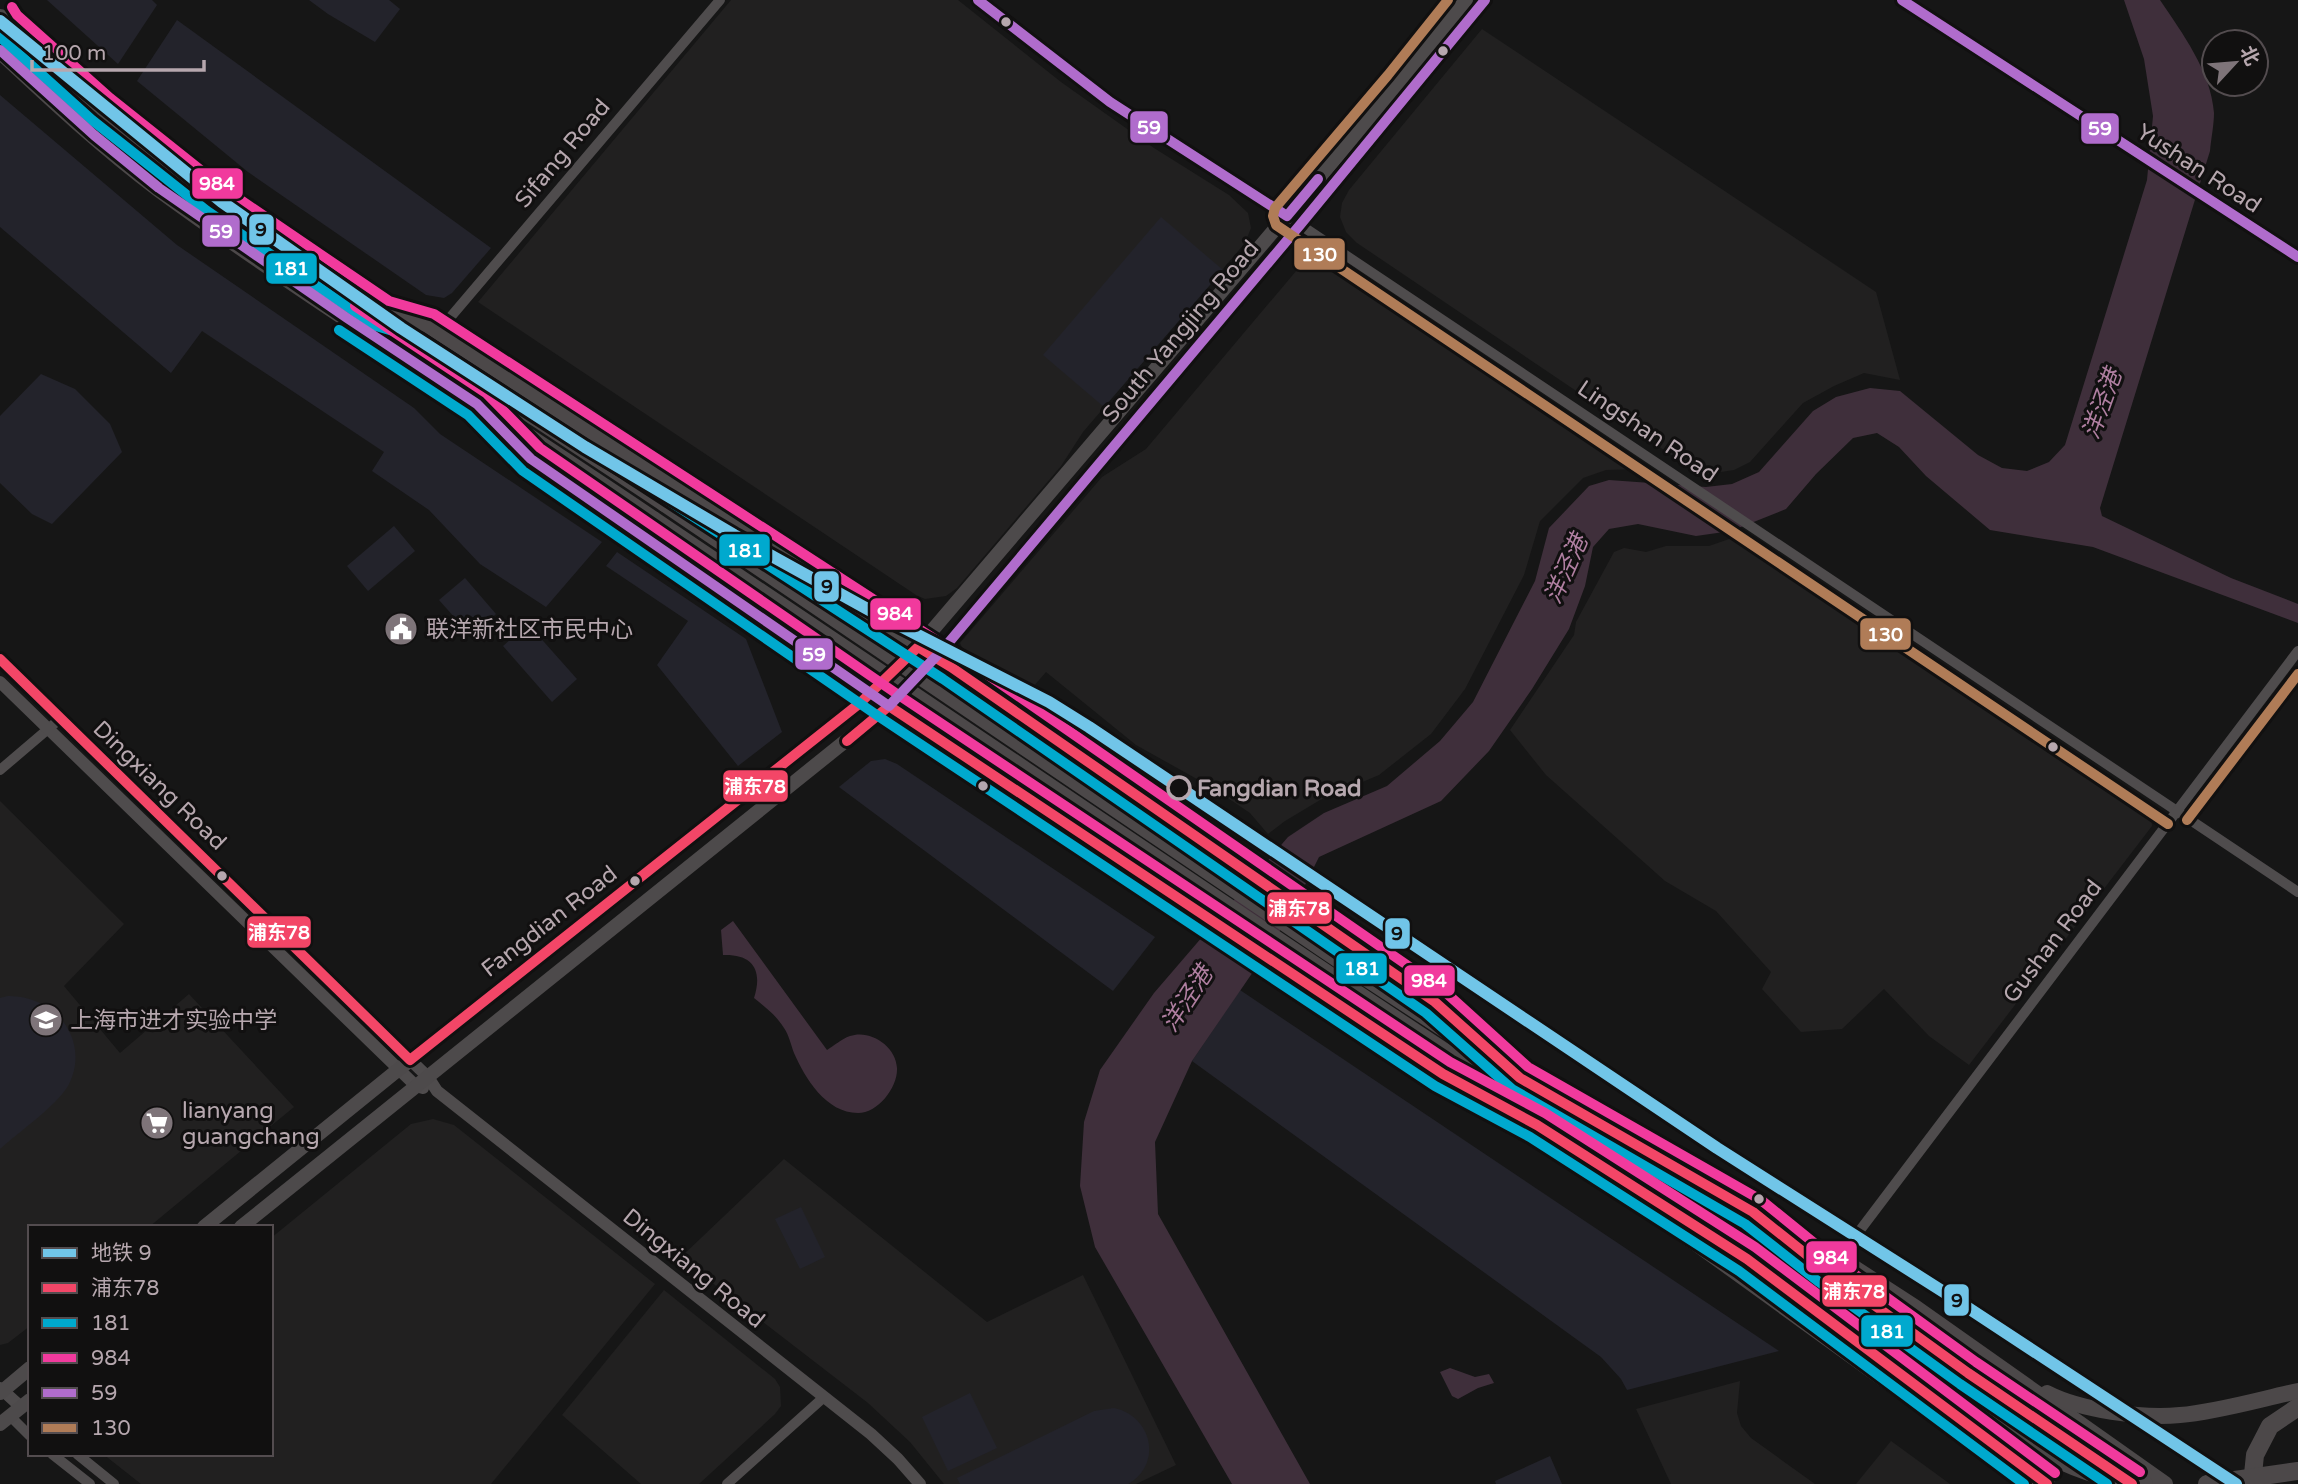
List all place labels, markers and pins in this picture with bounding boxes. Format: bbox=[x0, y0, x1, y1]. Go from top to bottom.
unlabelled marker bbox=[999, 15, 1013, 29]
unlabelled marker bbox=[1436, 44, 1450, 58]
public building icon: 联洋新社区市民中心 bbox=[382, 610, 420, 648]
place label: 联洋新社区市民中心 bbox=[426, 616, 633, 644]
unlabelled marker bbox=[2046, 740, 2060, 754]
place label: Fangdian Road bbox=[1197, 775, 1362, 803]
marker: Fangdian Road bbox=[1167, 776, 1191, 800]
unlabelled marker bbox=[976, 779, 990, 793]
unlabelled marker bbox=[215, 869, 229, 883]
unlabelled marker bbox=[628, 874, 642, 888]
school or university icon: 上海市进才实验中学 bbox=[27, 1001, 65, 1039]
place label: 上海市进才实验中学 bbox=[70, 1007, 277, 1035]
place label: lianyang guangchang bbox=[182, 1097, 320, 1151]
supermarket icon: lianyang guangchang bbox=[138, 1104, 176, 1142]
unlabelled marker bbox=[1752, 1192, 1766, 1206]

